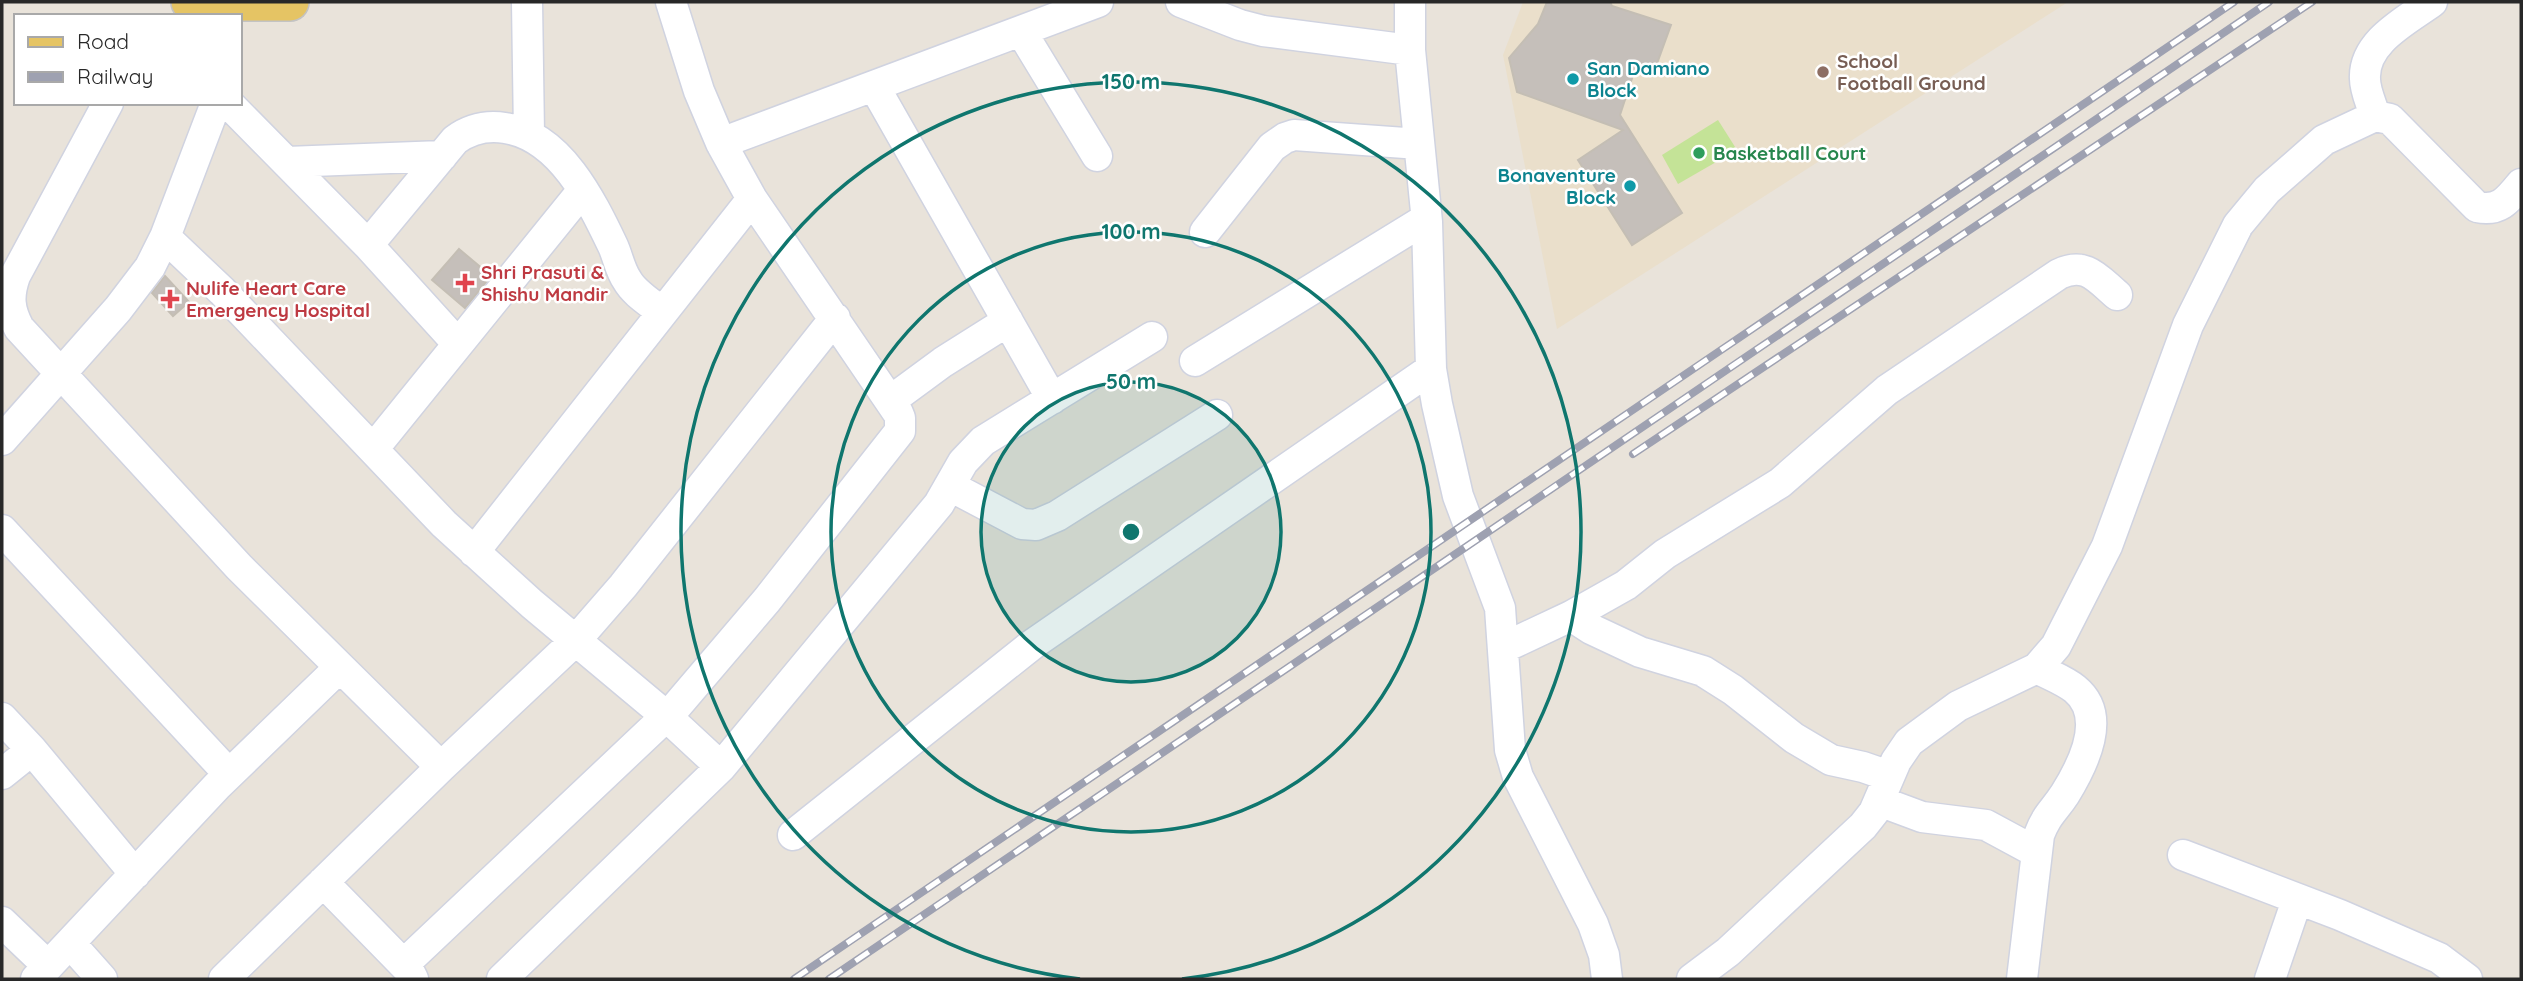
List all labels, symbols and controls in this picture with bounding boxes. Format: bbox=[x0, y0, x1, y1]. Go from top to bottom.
legend bbox=[14, 14, 242, 105]
text: Road bbox=[77, 28, 129, 54]
place label: School Football Ground bbox=[1837, 49, 1986, 95]
place label: San Damiano Block bbox=[1587, 56, 1710, 102]
text: Railway bbox=[77, 63, 153, 89]
marker: School Football Ground bbox=[1815, 64, 1831, 80]
text: 150 m bbox=[1102, 68, 1160, 94]
marker: San Damiano Block bbox=[1565, 71, 1581, 87]
place label: Basketball Court bbox=[1713, 141, 1866, 165]
marker: Basketball Court bbox=[1691, 145, 1707, 161]
place label: Bonaventure Block bbox=[1498, 163, 1616, 209]
marker: Bonaventure Block bbox=[1622, 178, 1638, 194]
text: 100 m bbox=[1101, 218, 1161, 244]
place label: Shri Prasuti & Shishu Mandir bbox=[481, 260, 608, 306]
marker: Shri Prasuti & Shishu Mandir bbox=[455, 273, 475, 293]
place label: Nulife Heart Care Emergency Hospital bbox=[186, 276, 370, 322]
marker: Nulife Heart Care Emergency Hospital bbox=[160, 289, 180, 309]
text: 50 m bbox=[1106, 368, 1156, 394]
centre of rings bbox=[1119, 520, 1143, 544]

